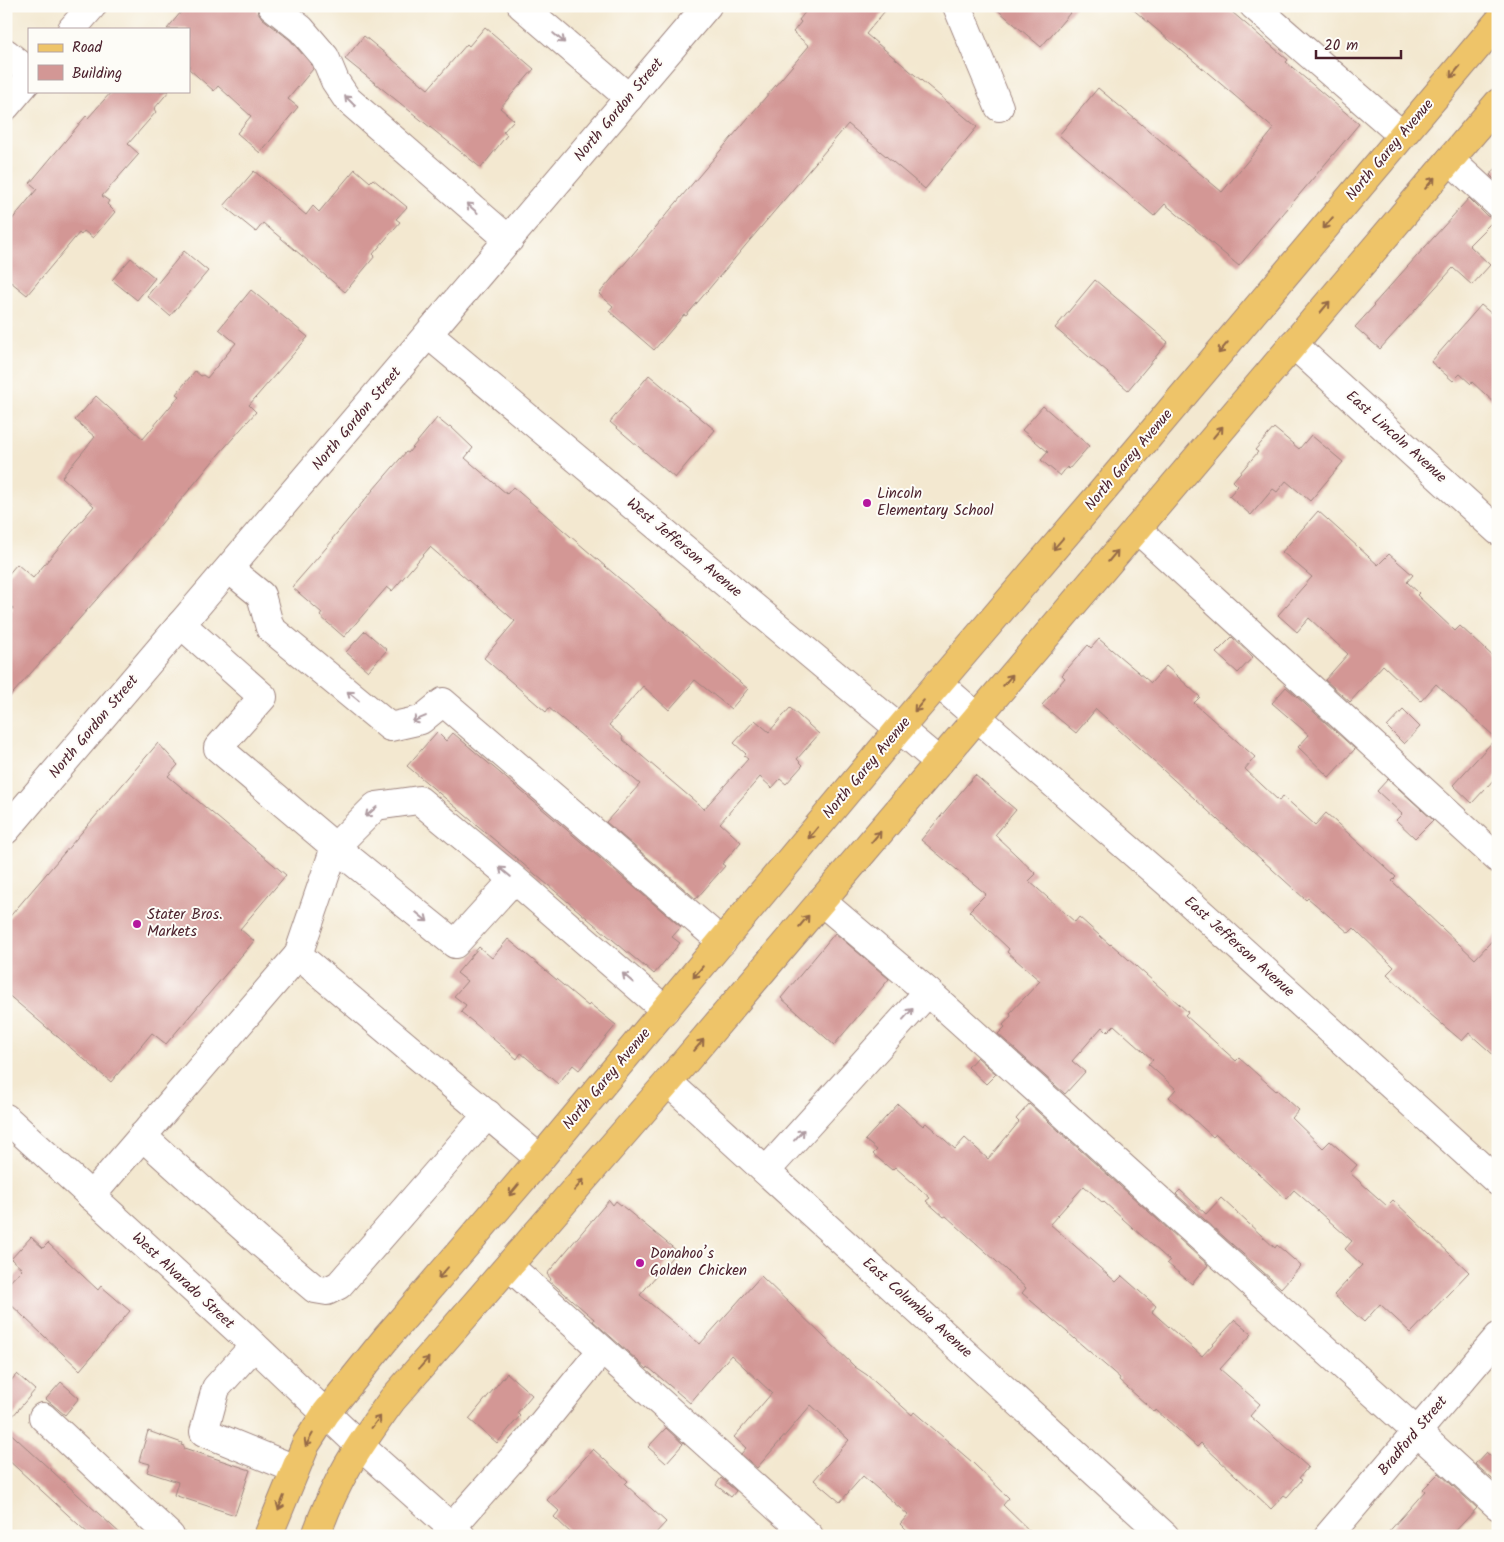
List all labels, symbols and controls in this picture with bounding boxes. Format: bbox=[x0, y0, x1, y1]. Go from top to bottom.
legend bbox=[28, 28, 190, 92]
scale bar bbox=[1316, 28, 1402, 60]
one-way arrow bbox=[552, 32, 565, 43]
text: 20 m bbox=[1324, 34, 1358, 58]
text: Road bbox=[72, 36, 103, 60]
street label: North Gordon Street bbox=[568, 53, 670, 167]
text: Building bbox=[72, 62, 122, 86]
one-way arrow bbox=[1449, 66, 1461, 79]
street label: North Garey Avenue bbox=[1340, 93, 1440, 206]
one-way arrow bbox=[344, 95, 356, 107]
one-way arrow bbox=[1424, 176, 1436, 189]
one-way arrow bbox=[466, 202, 479, 214]
one-way arrow bbox=[1322, 217, 1333, 230]
one-way arrow bbox=[1319, 300, 1331, 313]
one-way arrow bbox=[1218, 341, 1229, 354]
street label: North Gordon Street bbox=[306, 362, 408, 476]
street label: East Lincoln Avenue bbox=[1340, 385, 1452, 489]
street label: North Garey Avenue bbox=[1079, 403, 1179, 516]
one-way arrow bbox=[1213, 426, 1224, 439]
place label: Lincoln Elementary School bbox=[877, 482, 994, 523]
street label: West Jefferson Avenue bbox=[621, 492, 747, 604]
marker: Lincoln Elementary School bbox=[861, 497, 873, 509]
one-way arrow bbox=[1052, 537, 1063, 550]
one-way arrow bbox=[1108, 550, 1119, 563]
street label: North Gordon Street bbox=[43, 670, 145, 784]
one-way arrow bbox=[1002, 674, 1013, 687]
one-way arrow bbox=[346, 691, 359, 702]
one-way arrow bbox=[913, 699, 925, 712]
street label: North Garey Avenue bbox=[817, 711, 917, 824]
one-way arrow bbox=[412, 715, 427, 724]
one-way arrow bbox=[365, 806, 378, 817]
one-way arrow bbox=[807, 826, 818, 839]
one-way arrow bbox=[870, 830, 881, 843]
one-way arrow bbox=[499, 867, 512, 878]
street label: East Jefferson Avenue bbox=[1178, 891, 1300, 1004]
place label: Stater Bros. Markets bbox=[147, 903, 223, 944]
one-way arrow bbox=[415, 912, 428, 923]
one-way arrow bbox=[799, 914, 810, 927]
marker: Stater Bros. Markets bbox=[131, 918, 143, 930]
one-way arrow bbox=[692, 965, 703, 978]
one-way arrow bbox=[622, 972, 635, 984]
one-way arrow bbox=[902, 1008, 914, 1021]
street label: North Garey Avenue bbox=[557, 1022, 657, 1135]
one-way arrow bbox=[694, 1038, 705, 1051]
one-way arrow bbox=[793, 1128, 805, 1141]
one-way arrow bbox=[573, 1179, 584, 1192]
one-way arrow bbox=[508, 1183, 520, 1196]
street label: West Alvarado Street bbox=[126, 1227, 240, 1335]
place label: Donahoo’s Golden Chicken bbox=[650, 1242, 747, 1283]
street label: East Columbia Avenue bbox=[856, 1252, 978, 1364]
marker: Donahoo’s Golden Chicken bbox=[634, 1257, 646, 1269]
one-way arrow bbox=[437, 1266, 449, 1279]
one-way arrow bbox=[418, 1357, 430, 1370]
street label: Bradford Street bbox=[1372, 1391, 1454, 1481]
one-way arrow bbox=[370, 1416, 381, 1429]
one-way arrow bbox=[303, 1433, 313, 1447]
one-way arrow bbox=[276, 1495, 285, 1510]

